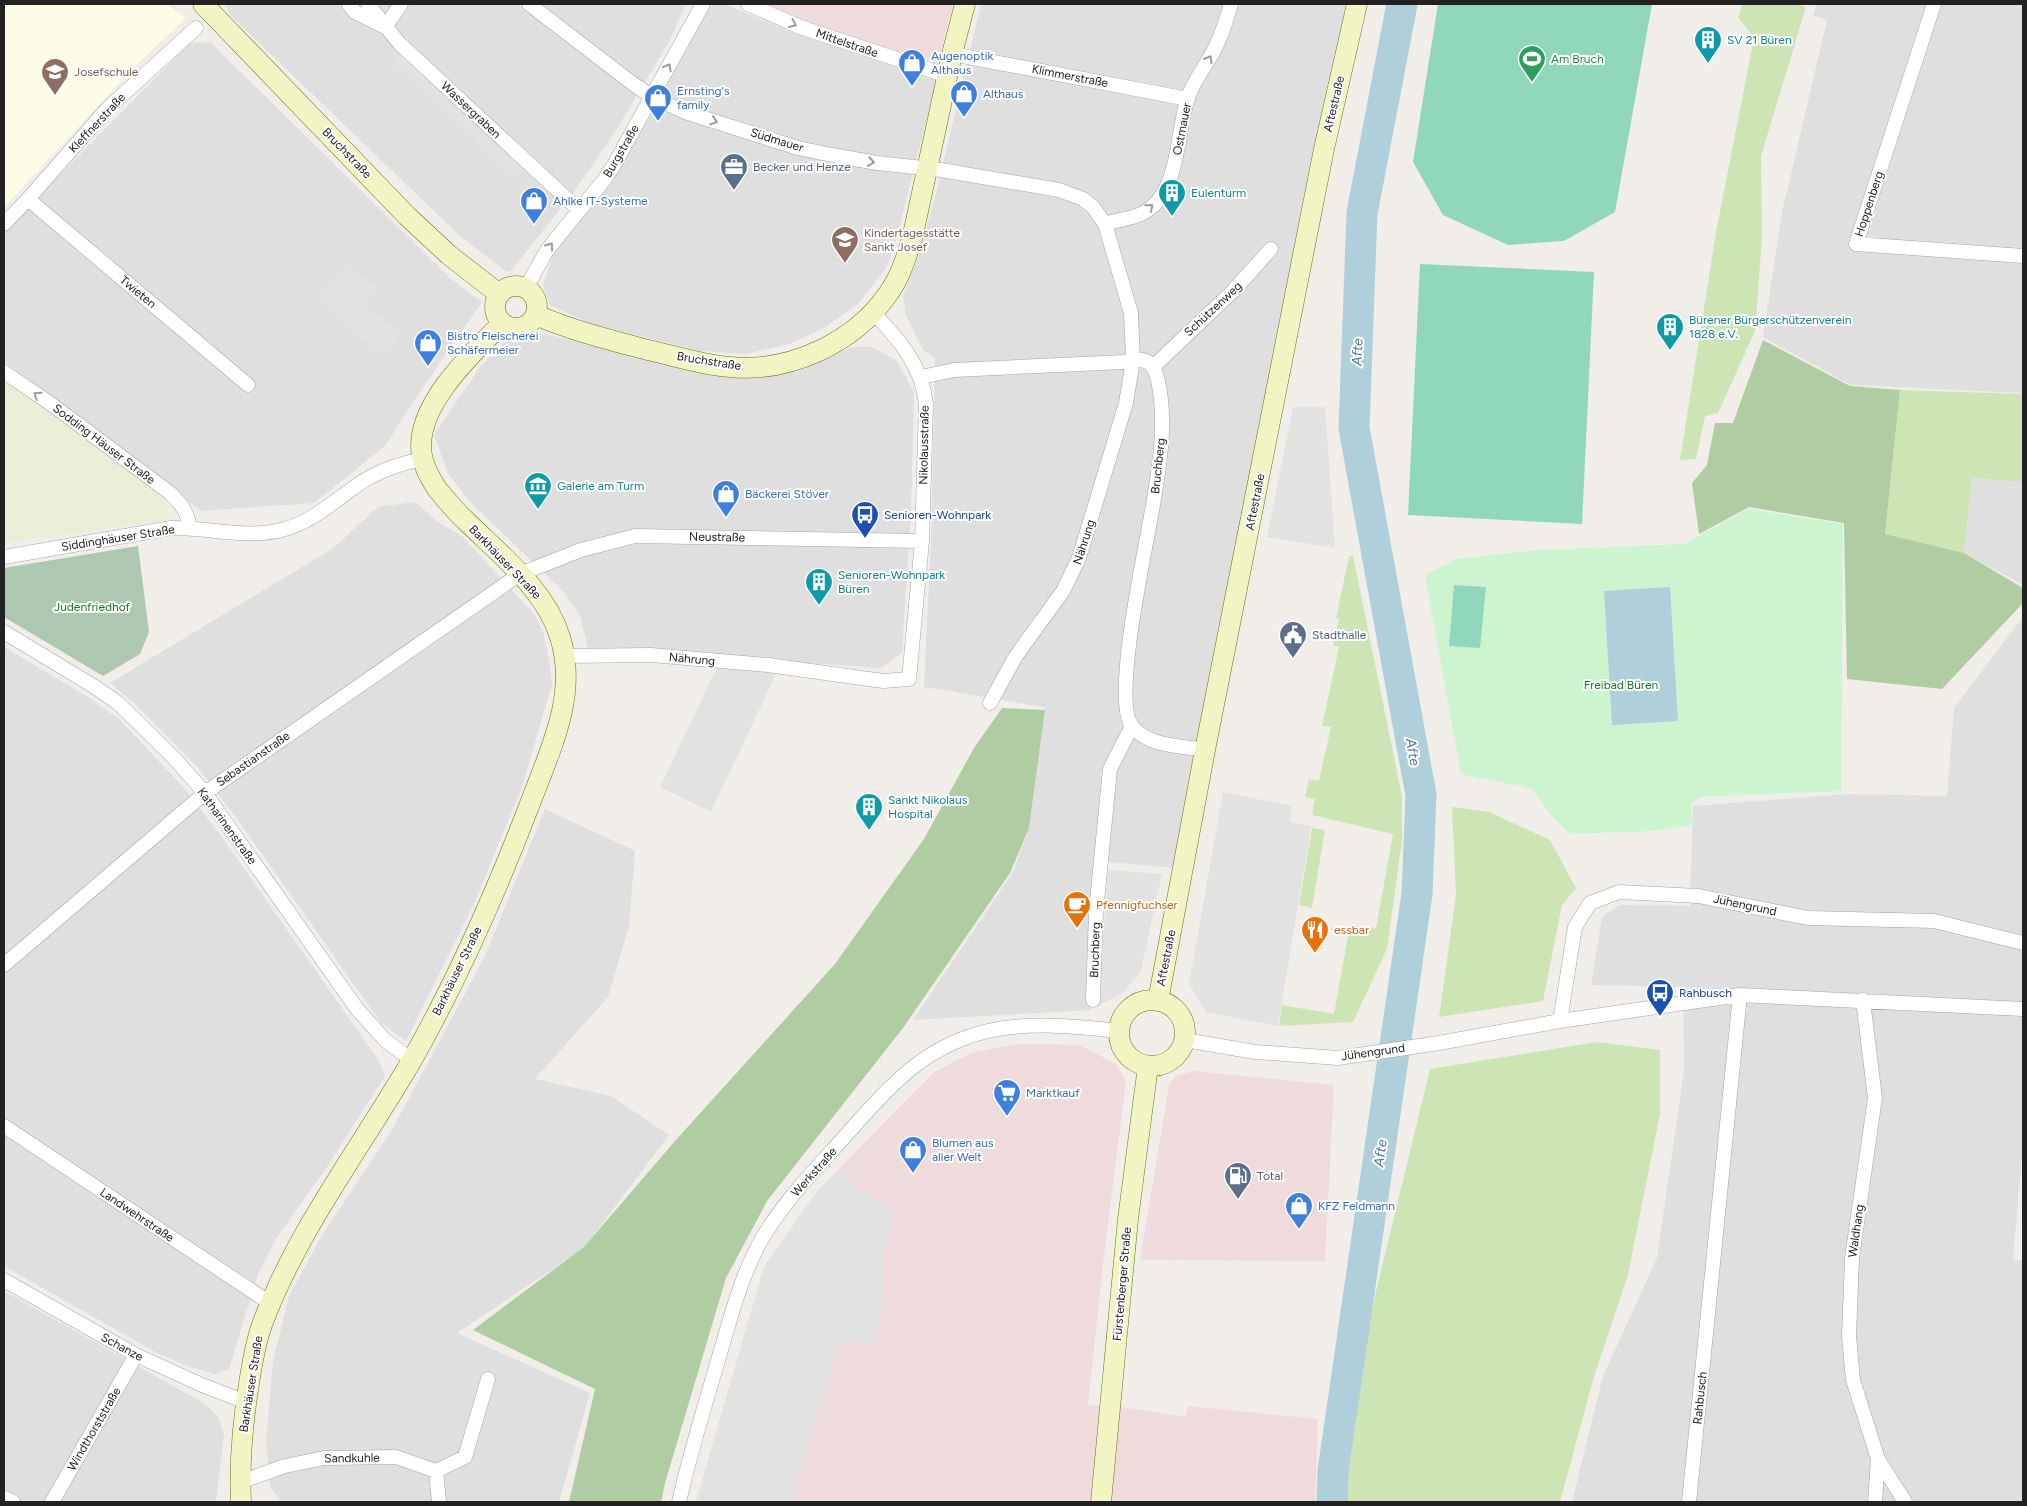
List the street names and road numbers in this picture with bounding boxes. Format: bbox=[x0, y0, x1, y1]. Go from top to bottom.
street label: Mittelstraße bbox=[814, 26, 880, 60]
street label: Klimmerstraße bbox=[1031, 62, 1110, 90]
street label: Aftestraße bbox=[1321, 74, 1347, 133]
street label: Wassergraben bbox=[438, 79, 504, 141]
street label: Kleffnerstraße bbox=[66, 90, 128, 156]
street label: Ostmauer bbox=[1170, 102, 1194, 156]
street label: Burgstraße bbox=[600, 122, 642, 180]
street label: Bruchstraße bbox=[319, 125, 375, 182]
street label: Südmauer bbox=[749, 125, 805, 155]
street label: Hoppenberg bbox=[1852, 169, 1886, 239]
street label: Twieten bbox=[117, 273, 159, 311]
street label: Schützenweg bbox=[1181, 279, 1245, 339]
street label: Bruchstraße bbox=[676, 349, 743, 373]
street label: Sodding Häuser Straße bbox=[50, 401, 158, 487]
street label: Nikolausstraße bbox=[916, 405, 932, 485]
street label: Bruchberg bbox=[1148, 437, 1168, 495]
street label: Aftestraße bbox=[1243, 472, 1267, 531]
street label: Nährung bbox=[1070, 518, 1098, 566]
street label: Siddinghäuser Straße bbox=[60, 522, 176, 554]
street label: Barkhäuser Straße bbox=[466, 522, 544, 602]
street label: Neustraße bbox=[689, 530, 746, 544]
street label: Nährung bbox=[668, 650, 716, 668]
street label: Sebastianstraße bbox=[214, 728, 293, 790]
street label: Katharinenstraße bbox=[195, 785, 260, 867]
street label: Jühengrund bbox=[1712, 891, 1778, 919]
street label: Bruchberg bbox=[1087, 922, 1103, 978]
street label: Barkhäuser Straße bbox=[429, 924, 485, 1018]
street label: Aftestraße bbox=[1154, 928, 1178, 987]
street label: Jühengrund bbox=[1340, 1041, 1406, 1063]
street label: Werkstraße bbox=[788, 1144, 840, 1199]
street label: Landwehrstraße bbox=[97, 1185, 177, 1245]
street label: Waldhang bbox=[1845, 1204, 1867, 1258]
street label: Fürstenberger Straße bbox=[1110, 1226, 1134, 1341]
street label: Schanze bbox=[98, 1330, 146, 1364]
street label: Barkhäuser Straße bbox=[236, 1334, 266, 1433]
street label: Rahbusch bbox=[1690, 1371, 1710, 1425]
street label: Windthorststraße bbox=[64, 1384, 124, 1473]
street label: Sandkuhle bbox=[324, 1451, 380, 1465]

